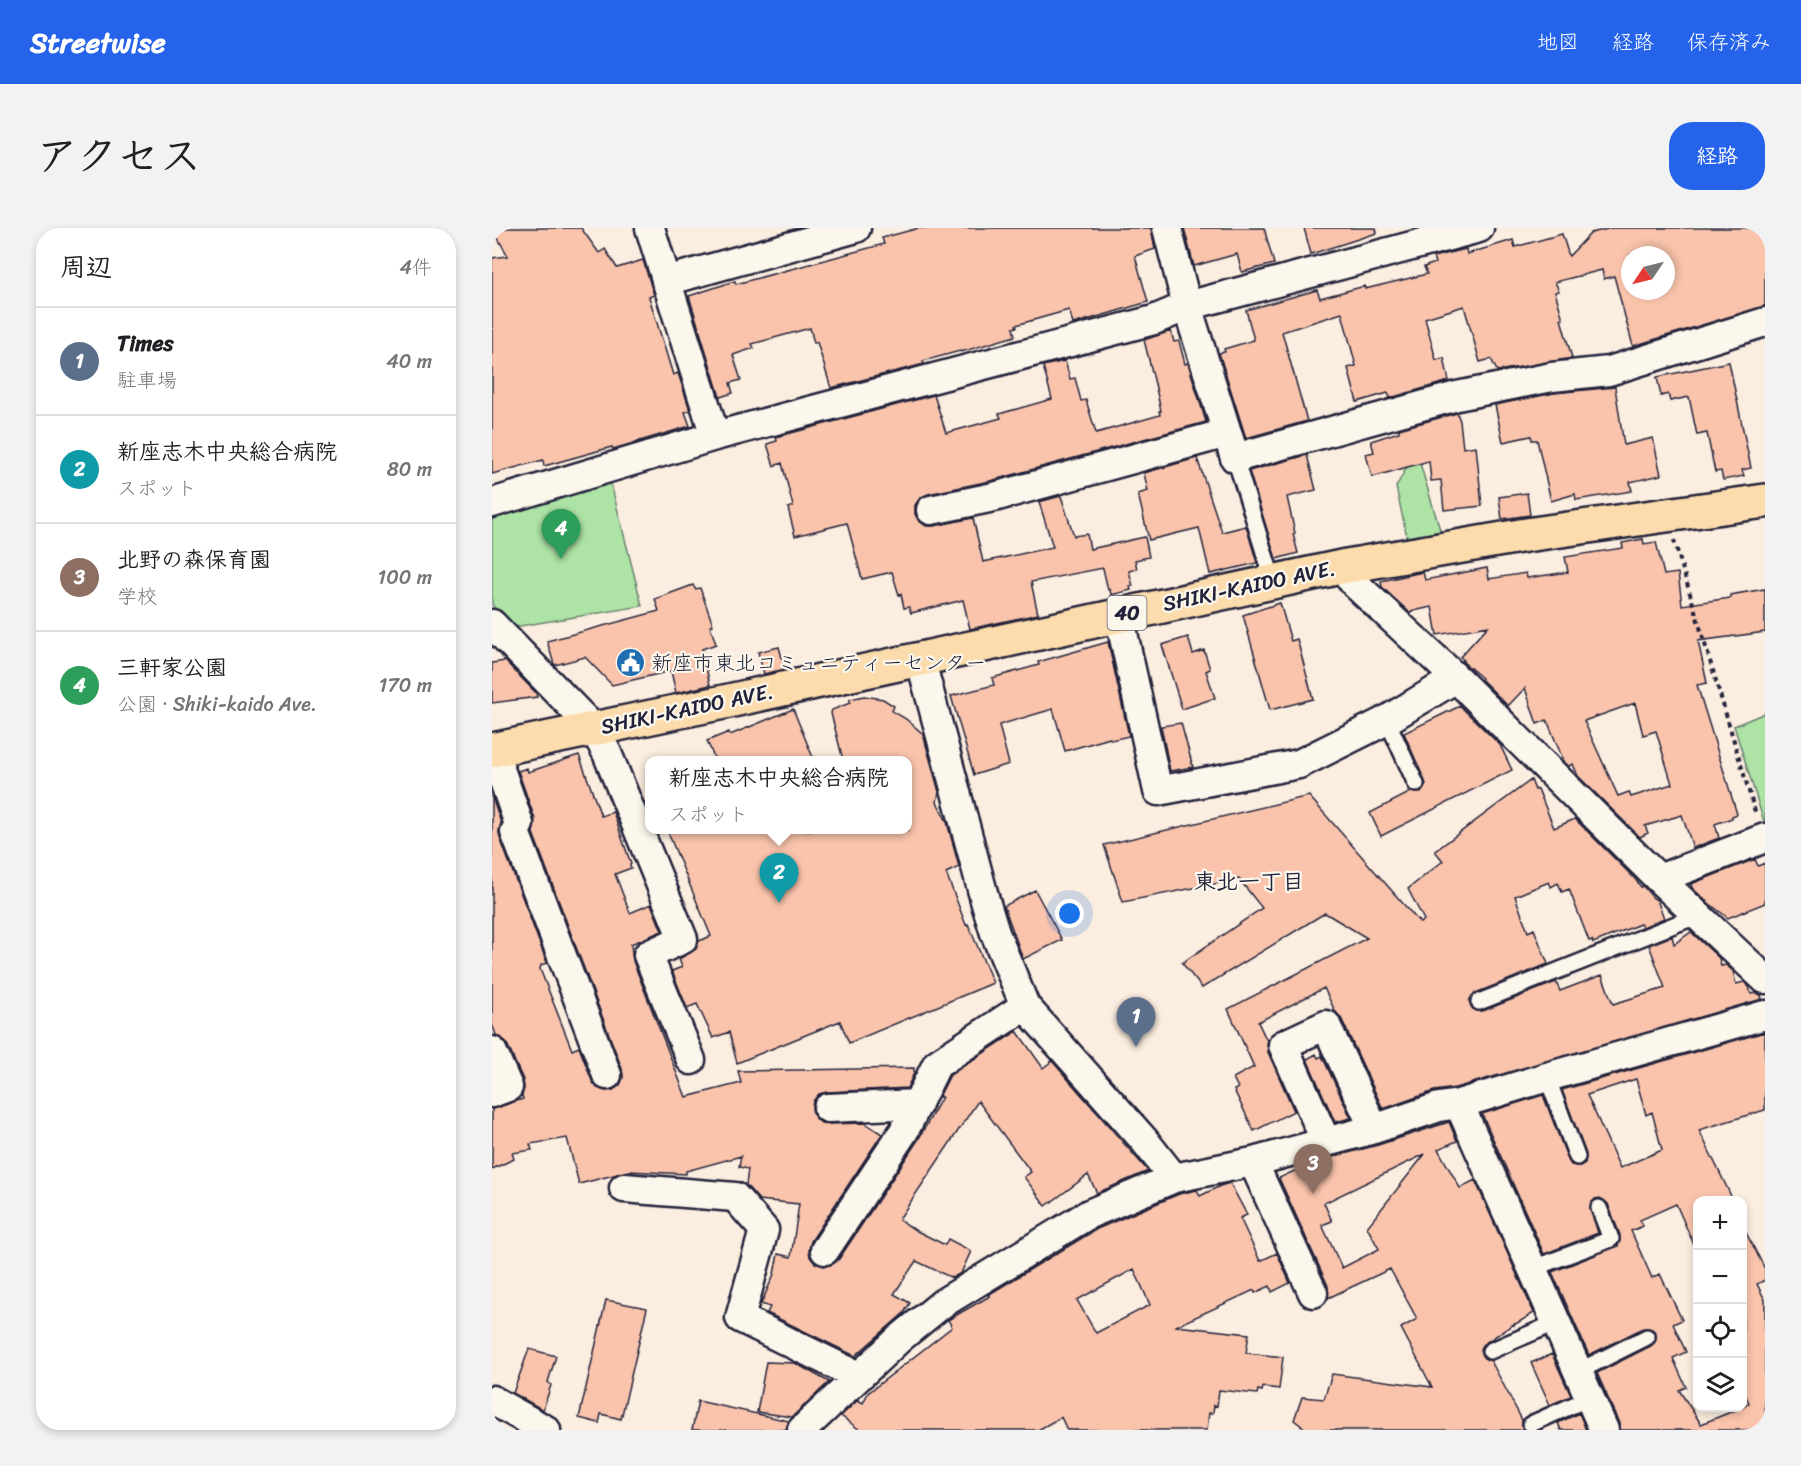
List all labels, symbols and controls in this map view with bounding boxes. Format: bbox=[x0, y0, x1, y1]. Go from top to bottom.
text: Streetwise bbox=[30, 18, 166, 67]
text: 地図 bbox=[1537, 23, 1579, 61]
text: 経路 bbox=[1612, 23, 1654, 61]
text: 保存済み bbox=[1687, 23, 1771, 61]
text: アクセス bbox=[36, 119, 201, 193]
button: 経路 bbox=[1669, 122, 1765, 190]
text: 周辺 bbox=[60, 244, 112, 290]
north arrow bbox=[1621, 246, 1675, 300]
text: 4件 bbox=[400, 250, 432, 285]
text: Times bbox=[117, 324, 174, 363]
text: 1 bbox=[75, 344, 84, 379]
text: 40 m bbox=[386, 344, 432, 379]
text: 駐車場 bbox=[117, 363, 177, 398]
text: 新座志木中央総合病院 bbox=[117, 432, 337, 471]
text: 2 bbox=[74, 452, 85, 487]
text: 80 m bbox=[387, 452, 432, 487]
text: スポット bbox=[117, 471, 197, 506]
pin: 4 bbox=[542, 510, 580, 559]
text: 北野の森保育園 bbox=[117, 540, 271, 579]
street label: SHIKI-KAIDO AVE. bbox=[1159, 549, 1339, 623]
text: 3 bbox=[74, 560, 85, 595]
text: 100 m bbox=[378, 560, 432, 595]
text: 学校 bbox=[117, 579, 157, 614]
road number: 40 bbox=[1108, 596, 1146, 630]
place label: 新座市東北コミュニティーセンター bbox=[651, 644, 986, 682]
public building icon: 新座市東北コミュニティーセンター bbox=[614, 647, 646, 679]
text: 三軒家公園 bbox=[117, 648, 227, 687]
text: 4 bbox=[73, 668, 86, 703]
text: 170 m bbox=[379, 668, 432, 703]
street label: SHIKI-KAIDO AVE. bbox=[597, 672, 777, 746]
text: 公園 · Shiki-kaido Ave. bbox=[117, 687, 317, 722]
popup bbox=[645, 756, 912, 834]
text: 新座志木中央総合病院 bbox=[668, 758, 889, 797]
text: スポット bbox=[668, 797, 748, 832]
pin: 2 bbox=[760, 854, 798, 903]
district label: 東北一丁目 bbox=[1194, 862, 1304, 901]
your location bbox=[1055, 899, 1084, 928]
pin: 1 bbox=[1116, 998, 1156, 1047]
pin: 3 bbox=[1294, 1144, 1332, 1194]
map controls bbox=[1693, 1196, 1747, 1412]
button: + bbox=[1693, 1196, 1747, 1250]
button: − bbox=[1693, 1250, 1747, 1304]
button: locate bbox=[1693, 1304, 1747, 1358]
button: layers bbox=[1693, 1358, 1747, 1412]

